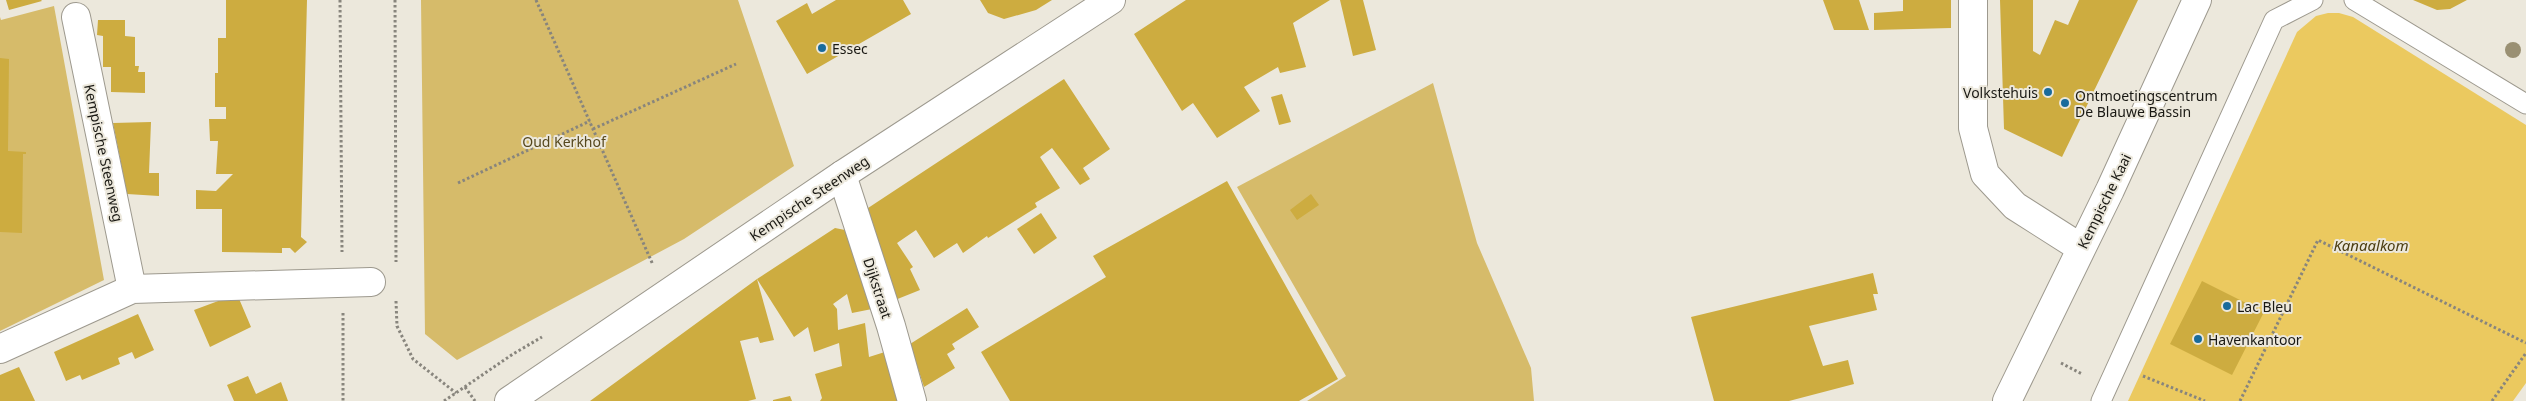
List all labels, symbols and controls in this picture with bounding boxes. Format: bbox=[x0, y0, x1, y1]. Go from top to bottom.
place label: Essec bbox=[832, 39, 868, 58]
marker: Essec bbox=[816, 42, 828, 54]
street label: Kempische Steenweg bbox=[80, 82, 128, 224]
place label: Volkstehuis bbox=[1963, 83, 2038, 102]
marker: Volkstehuis bbox=[2042, 86, 2054, 98]
place label: Ontmoetingscentrum De Blauwe Bassin bbox=[2075, 86, 2218, 121]
marker: Ontmoetingscentrum De Blauwe Bassin bbox=[2059, 97, 2071, 109]
park label: Oud Kerkhof bbox=[522, 132, 607, 151]
street label: Kempische Kaai bbox=[2073, 150, 2135, 252]
street label: Kempische Steenweg bbox=[746, 151, 872, 245]
water label: Kanaalkom bbox=[2333, 235, 2409, 255]
street label: Dijkstraat bbox=[859, 255, 897, 321]
place label: Lac Bleu bbox=[2237, 297, 2292, 316]
marker: Lac Bleu bbox=[2221, 300, 2233, 312]
place label: Havenkantoor bbox=[2208, 330, 2302, 349]
marker: Havenkantoor bbox=[2192, 333, 2204, 345]

